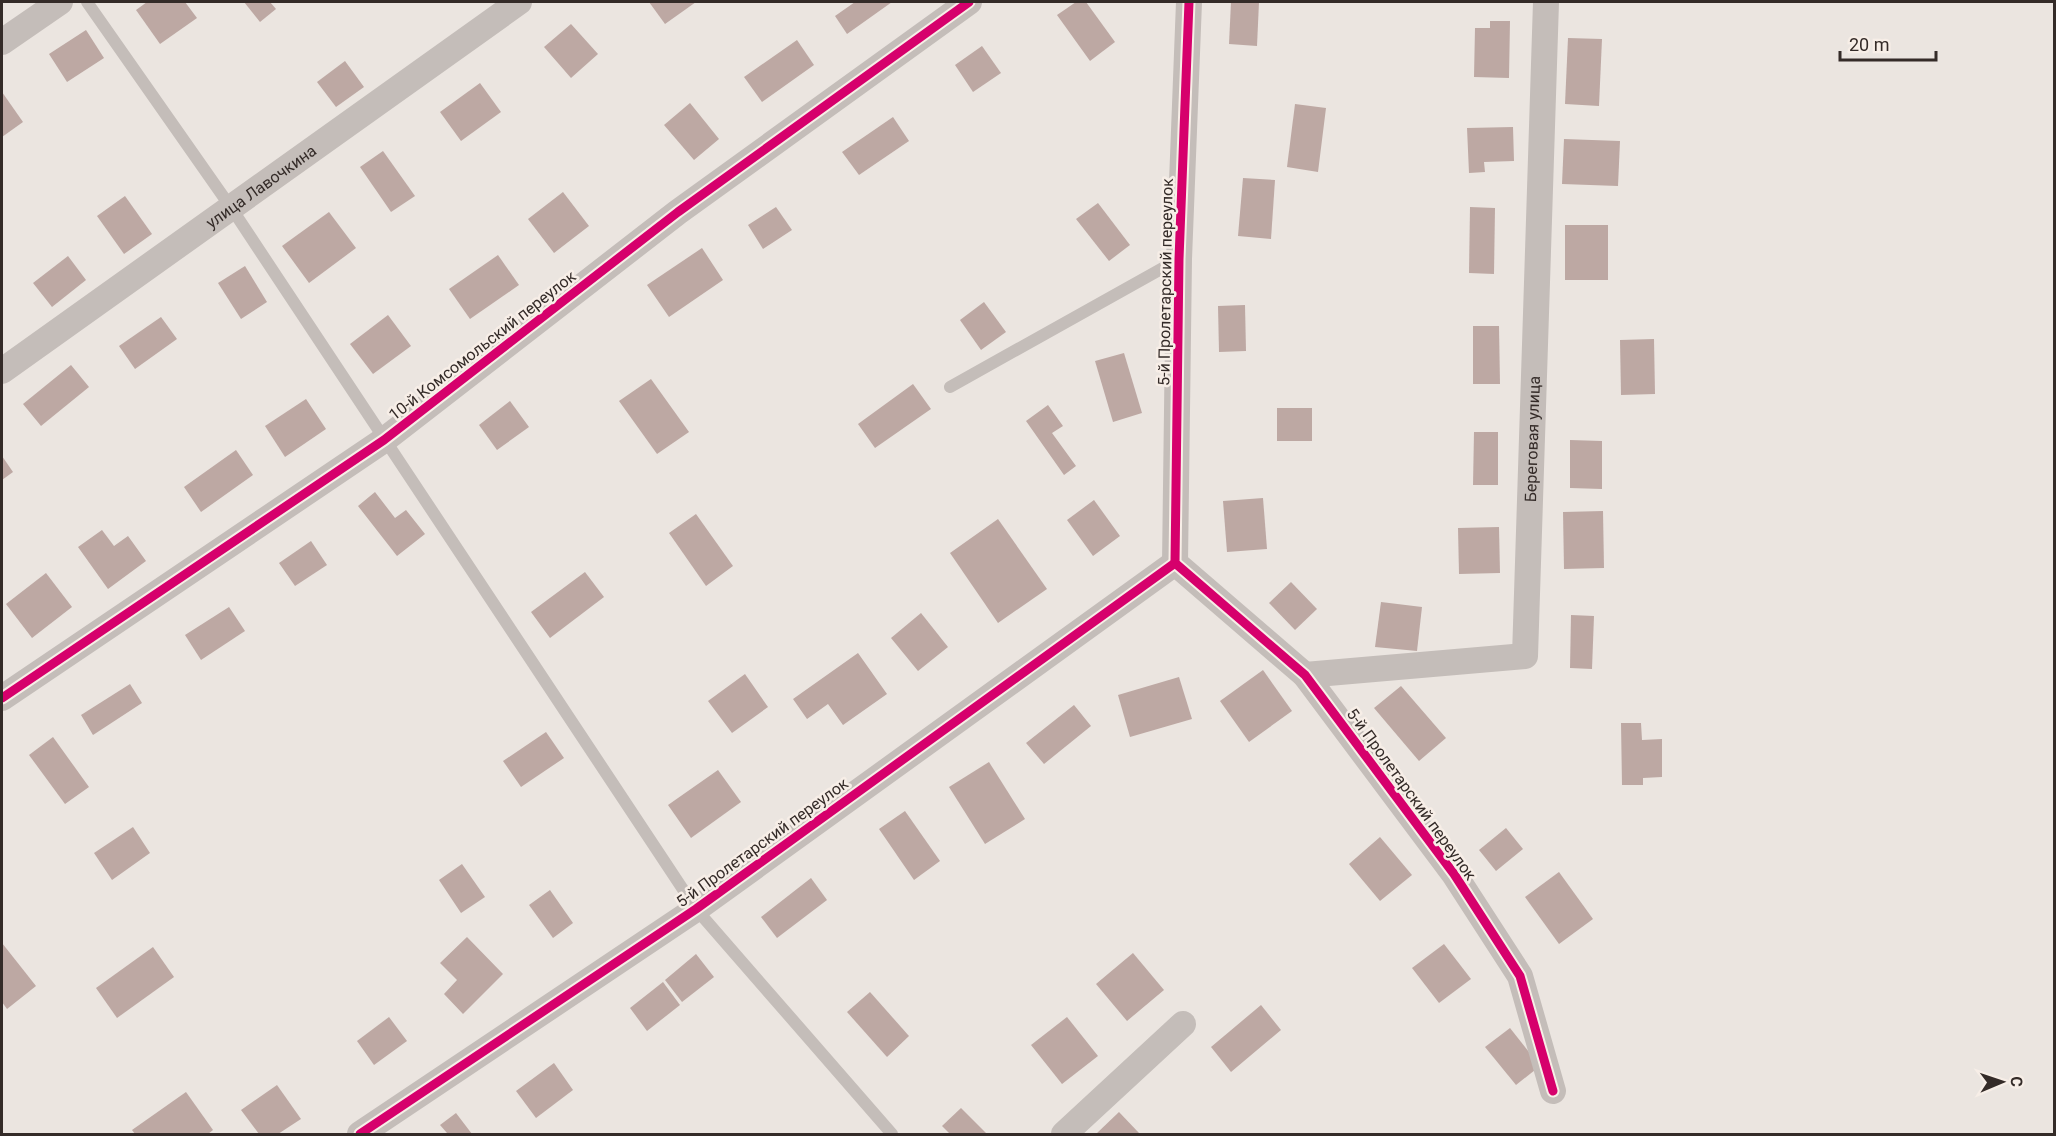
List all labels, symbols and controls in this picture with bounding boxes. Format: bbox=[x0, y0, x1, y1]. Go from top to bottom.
scale bar bbox=[1840, 24, 1936, 62]
text: 20 m bbox=[1849, 34, 1889, 55]
street label: улица Лавочкина bbox=[202, 141, 320, 232]
street label: 5-й Пролетарский переулок bbox=[1154, 178, 1177, 386]
street label: 10-й Комсомольский переулок bbox=[385, 266, 580, 424]
street label: Береговая улица bbox=[1521, 376, 1544, 502]
street label: 5-й Пролетарский переулок bbox=[1343, 705, 1481, 884]
street label: 5-й Пролетарский переулок bbox=[673, 773, 852, 911]
north arrow bbox=[1972, 1052, 2032, 1112]
text: С bbox=[2007, 1076, 2026, 1087]

